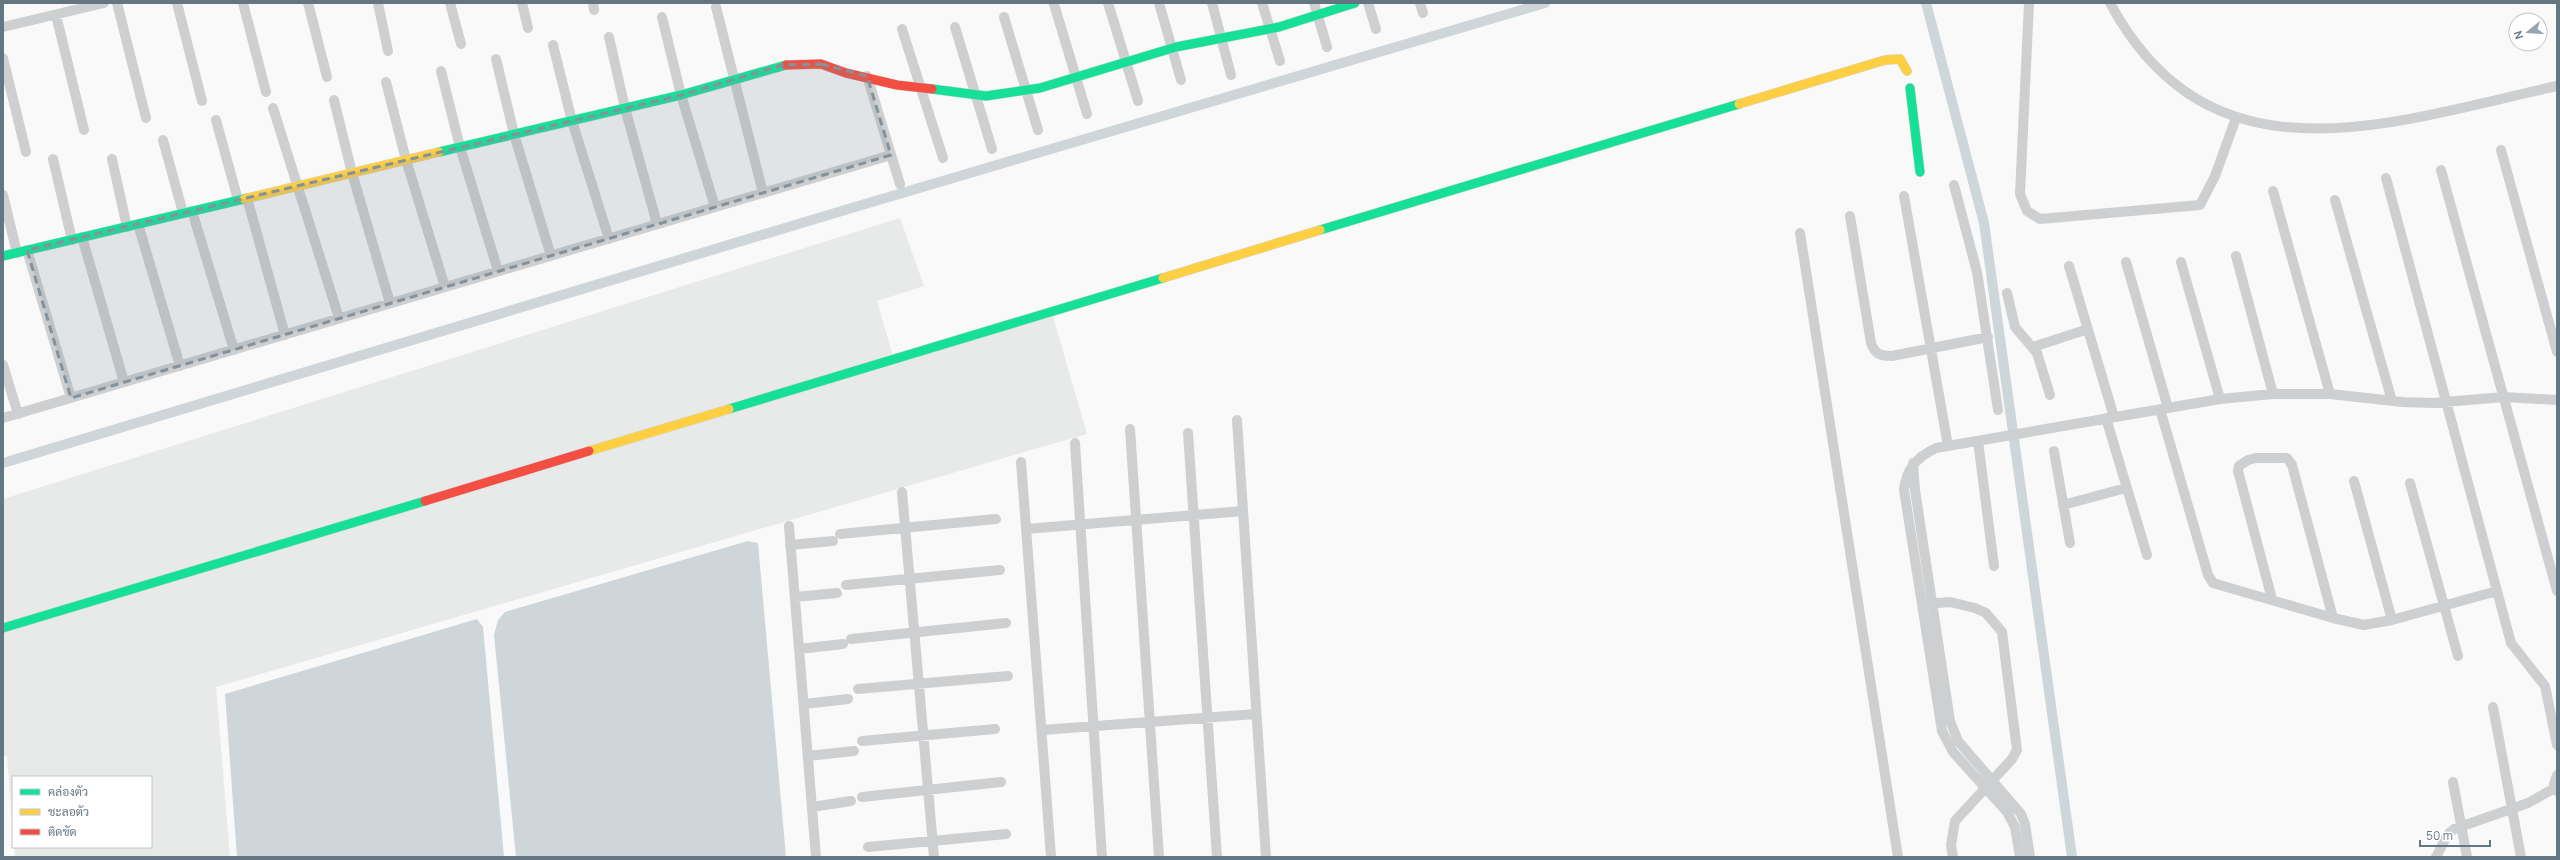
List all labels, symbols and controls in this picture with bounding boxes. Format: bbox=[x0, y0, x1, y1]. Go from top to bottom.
north arrow bbox=[2508, 12, 2548, 52]
text: N bbox=[2510, 29, 2526, 41]
legend bbox=[12, 776, 152, 848]
text: คล่องตัว bbox=[48, 783, 88, 800]
text: ชะลอตัว bbox=[48, 803, 89, 820]
scale bar bbox=[2420, 822, 2490, 848]
text: ติดขัด bbox=[48, 823, 77, 840]
text: 50 m bbox=[2426, 827, 2453, 844]

